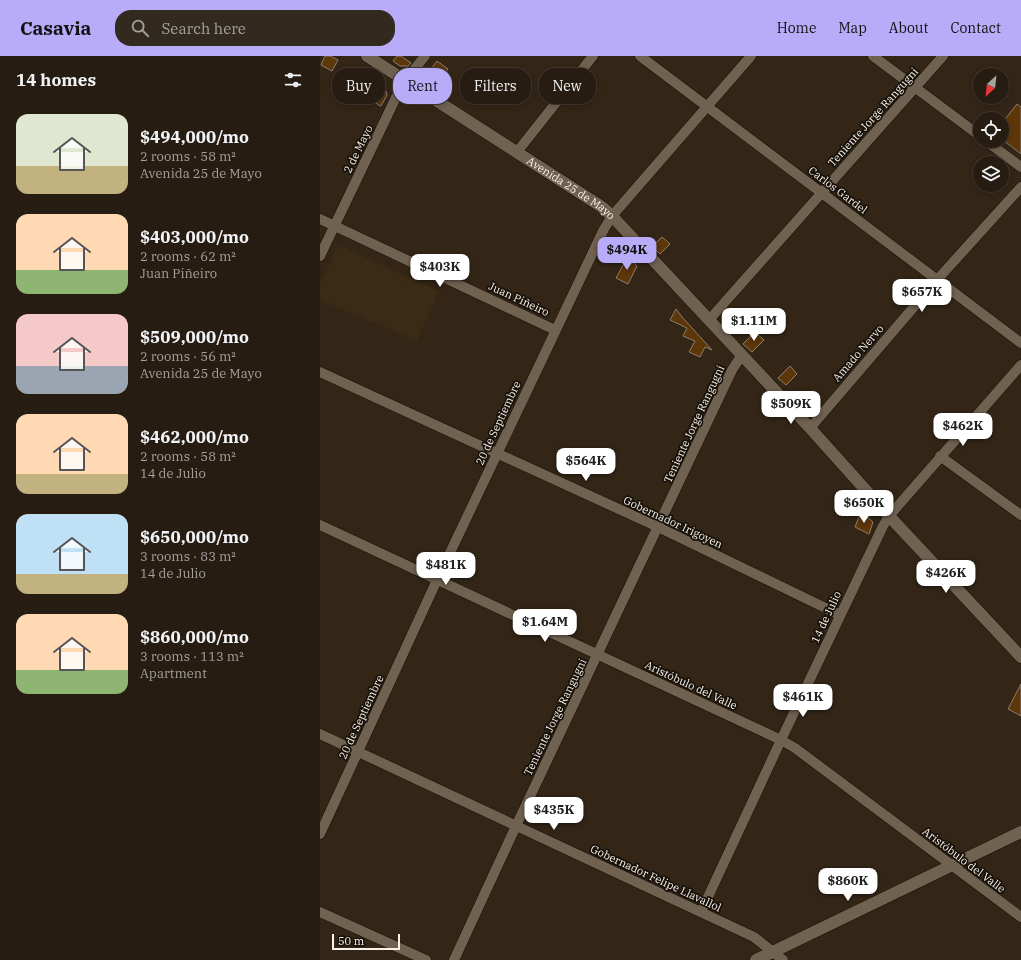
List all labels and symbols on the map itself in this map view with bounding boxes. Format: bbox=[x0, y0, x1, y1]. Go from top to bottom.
street label: Teniente Jorge Rangugni bbox=[825, 64, 922, 169]
north arrow bbox=[973, 68, 1009, 104]
street label: 2 de Mayo bbox=[340, 123, 376, 175]
street label: Avenida 25 de Mayo bbox=[524, 154, 618, 222]
street label: Carlos Gardel bbox=[806, 163, 870, 217]
pin: $494K bbox=[599, 237, 655, 271]
pin: $403K bbox=[412, 254, 468, 288]
street label: Juan Piñeiro bbox=[487, 279, 551, 319]
pin: $657K bbox=[894, 279, 950, 313]
pin: $1.11M bbox=[721, 308, 787, 342]
street label: Amado Nervo bbox=[829, 322, 887, 384]
street label: Teniente Jorge Rangugni bbox=[661, 362, 728, 485]
street label: 20 de Septiembre bbox=[472, 379, 524, 467]
pin: $509K bbox=[763, 391, 819, 425]
pin: $462K bbox=[935, 413, 991, 447]
pin: $564K bbox=[558, 448, 614, 482]
pin: $650K bbox=[836, 490, 892, 524]
street label: Gobernador Irigoyen bbox=[621, 493, 725, 551]
pin: $481K bbox=[418, 552, 474, 586]
pin: $426K bbox=[918, 560, 974, 594]
street label: 14 de Julio bbox=[808, 589, 844, 645]
pin: $1.64M bbox=[512, 609, 578, 643]
street label: Teniente Jorge Rangugni bbox=[521, 656, 590, 778]
street label: Aristóbulo del Valle bbox=[643, 657, 739, 713]
street label: 20 de Septiembre bbox=[335, 673, 387, 761]
pin: $461K bbox=[775, 684, 831, 718]
pin: $435K bbox=[526, 797, 582, 831]
street label: Aristóbulo del Valle bbox=[920, 824, 1008, 896]
street label: Gobernador Felipe Llavallol bbox=[588, 841, 724, 915]
pin: $860K bbox=[820, 868, 876, 902]
scale bar bbox=[332, 932, 400, 951]

